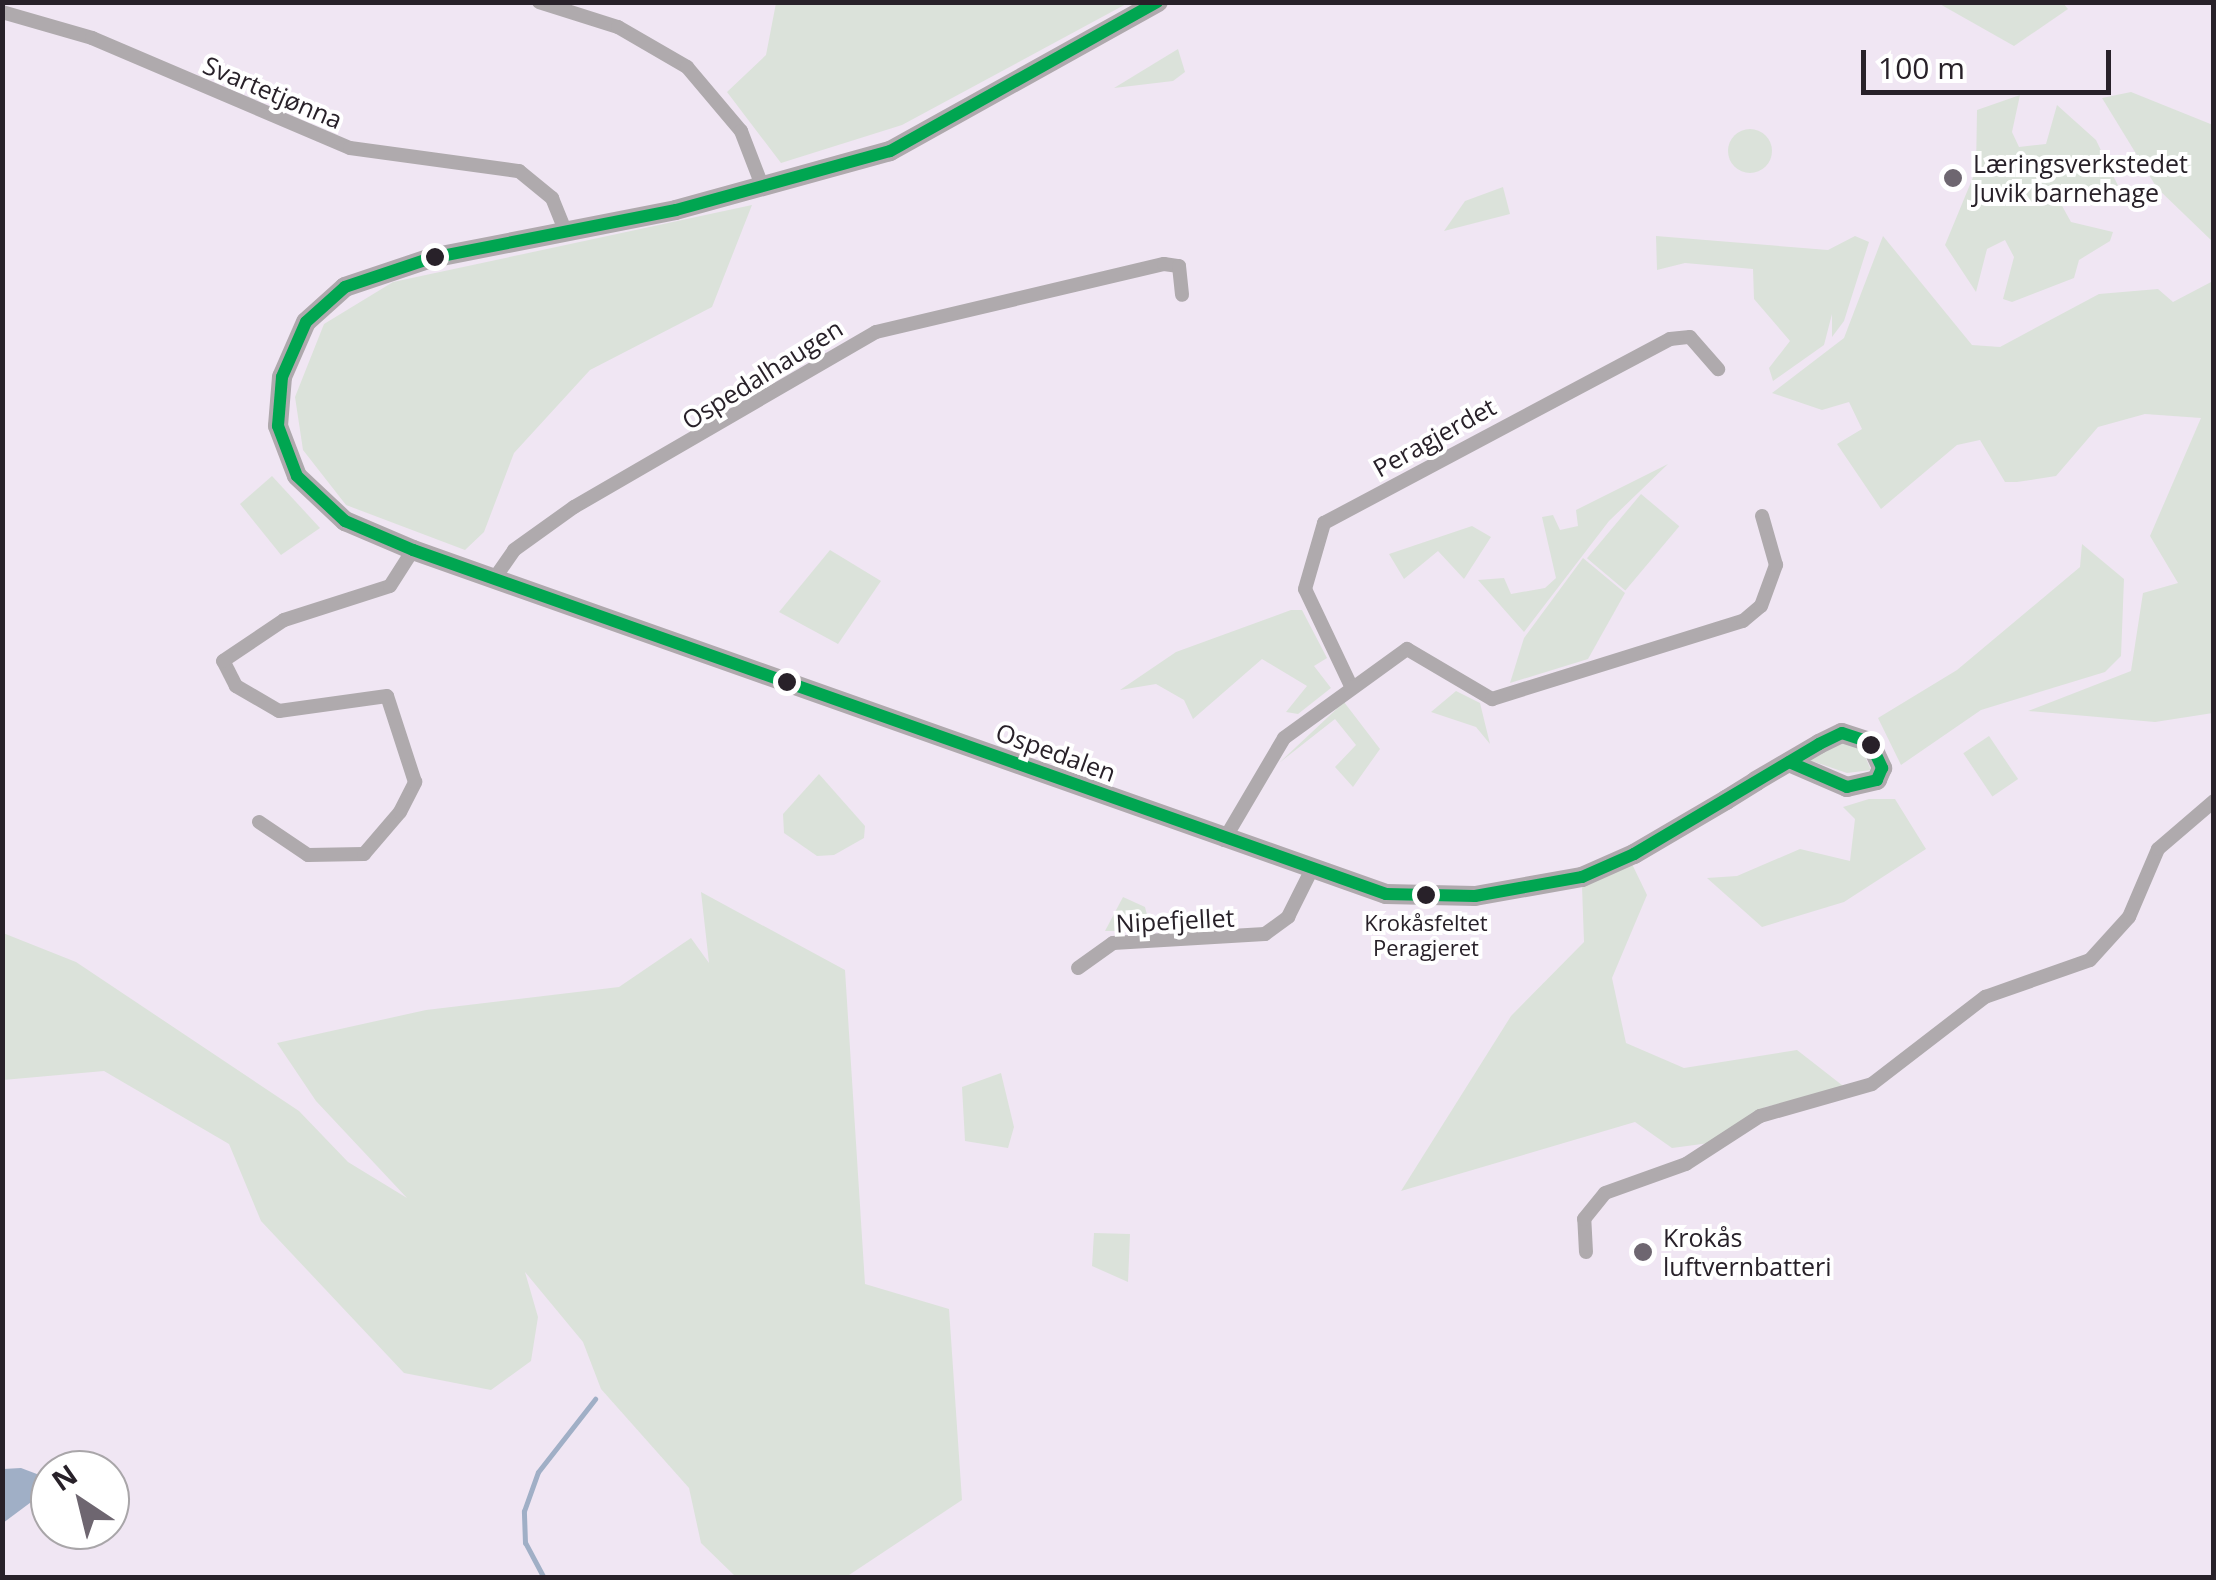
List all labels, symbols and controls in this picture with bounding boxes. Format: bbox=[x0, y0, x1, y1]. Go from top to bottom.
scale bar bbox=[1866, 30, 2116, 92]
text: 100 m bbox=[1878, 47, 1965, 88]
street label: Svartetjønna bbox=[199, 49, 347, 135]
place label: Læringsverkstedet Juvik barnehage bbox=[1973, 149, 2188, 208]
marker: Læringsverkstedet Juvik barnehage bbox=[1942, 167, 1964, 189]
unlabelled marker bbox=[425, 247, 445, 267]
street label: Ospedalhaugen bbox=[676, 313, 848, 435]
street label: Peragjerdet bbox=[1367, 391, 1501, 483]
unlabelled marker bbox=[777, 672, 797, 692]
street label: Ospedalen bbox=[992, 716, 1120, 788]
unlabelled marker bbox=[1861, 735, 1881, 755]
marker: Krokåsfeltet Peragjeret bbox=[1416, 885, 1436, 905]
street label: Nipefjellet bbox=[1115, 902, 1235, 938]
place label: Krokåsfeltet Peragjeret bbox=[1364, 909, 1488, 960]
place label: Krokås luftvernbatteri bbox=[1663, 1223, 1832, 1282]
marker: Krokås luftvernbatteri bbox=[1632, 1241, 1654, 1263]
north arrow bbox=[30, 1450, 130, 1550]
text: N bbox=[44, 1455, 84, 1499]

